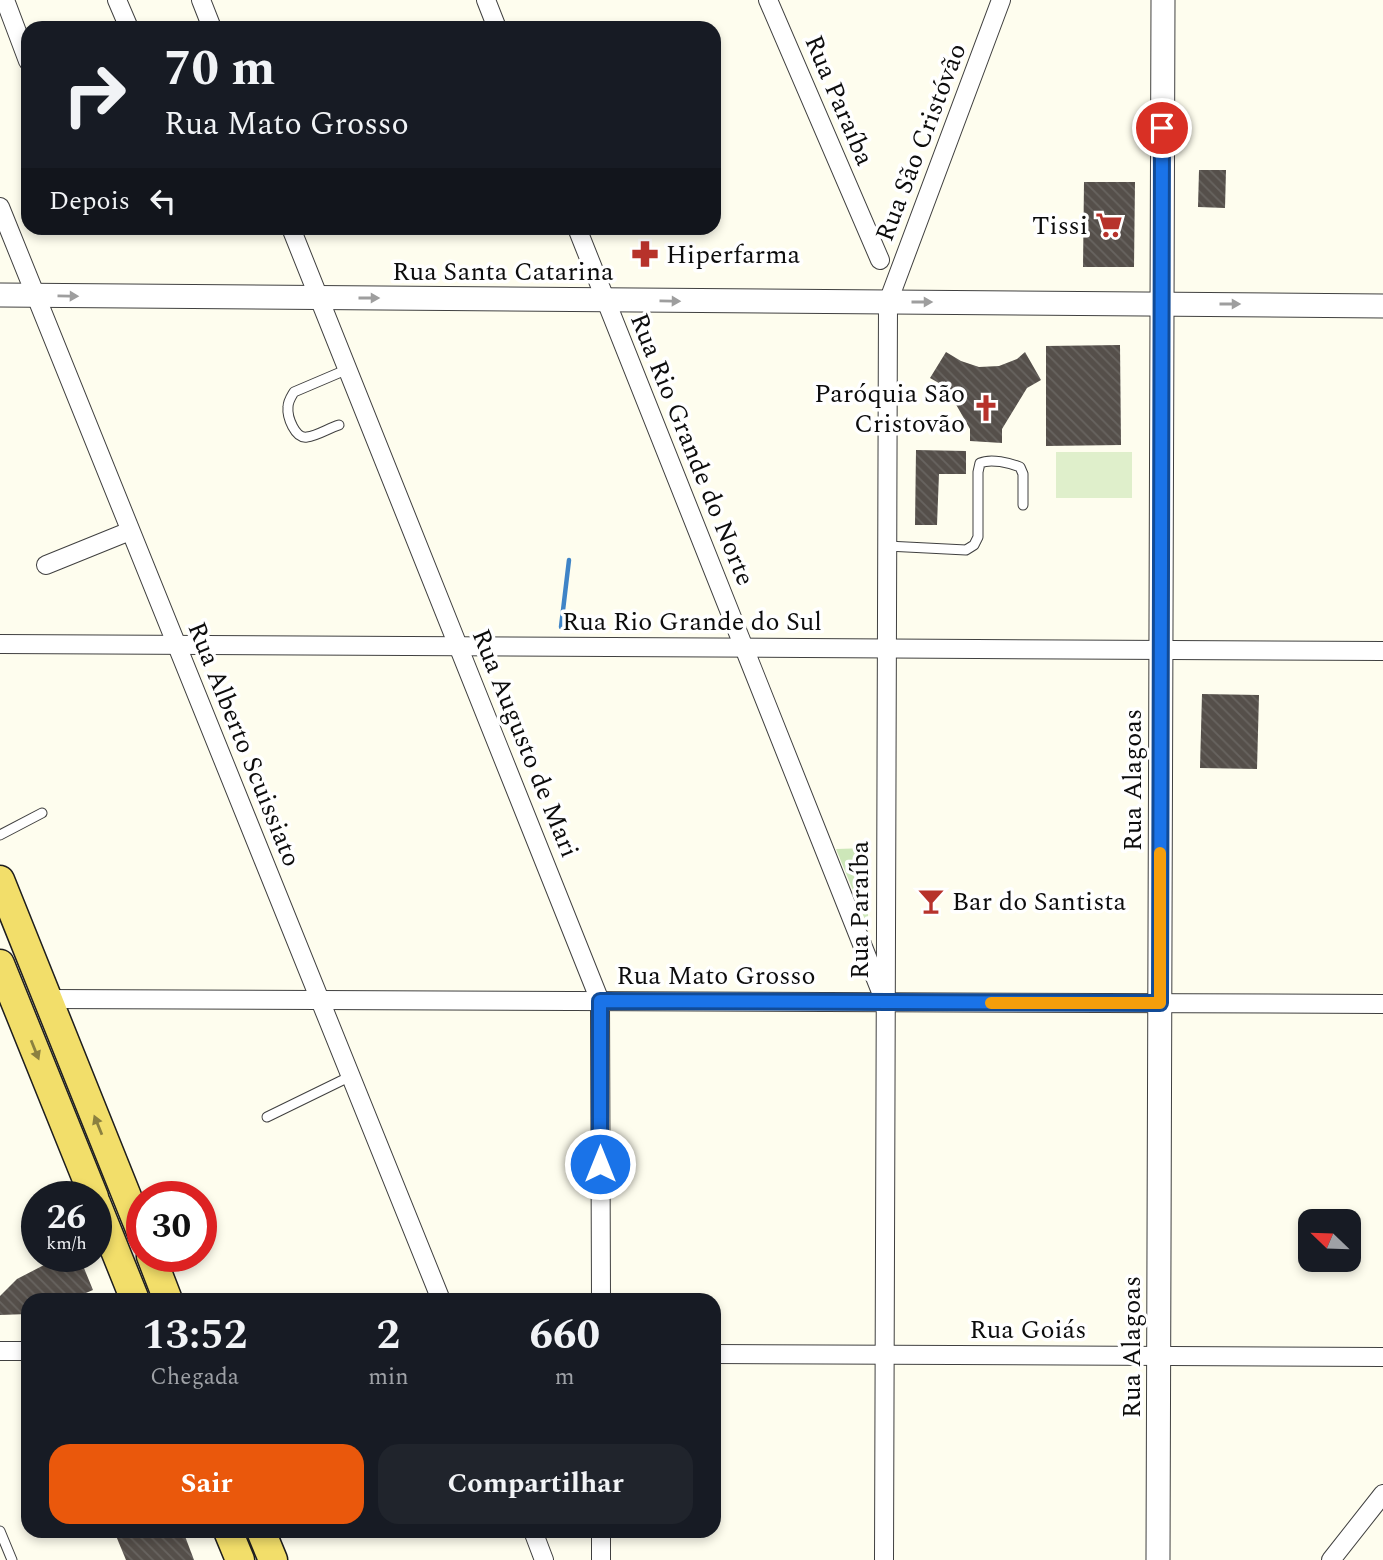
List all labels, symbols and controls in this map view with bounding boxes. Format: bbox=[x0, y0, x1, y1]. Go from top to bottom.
street label: Rua Paraíba bbox=[794, 29, 885, 172]
text: 70 m bbox=[164, 32, 275, 107]
street label: Rua São Cristóvão bbox=[865, 37, 977, 247]
icon: right bbox=[49, 49, 140, 140]
pin bbox=[1132, 98, 1192, 158]
text: Rua Mato Grosso bbox=[164, 100, 409, 149]
icon: arrive bbox=[1143, 109, 1181, 147]
text: Depois bbox=[49, 181, 130, 221]
icon: left bbox=[144, 182, 182, 220]
place label: Tissi bbox=[1032, 206, 1088, 246]
supermarket icon: Tissi bbox=[1094, 210, 1124, 240]
place label: Hiperfarma bbox=[666, 235, 800, 275]
pharmacy icon: Hiperfarma bbox=[630, 239, 660, 269]
street label: Rua Santa Catarina bbox=[392, 252, 614, 292]
one-way arrow bbox=[57, 290, 79, 302]
one-way arrow bbox=[358, 292, 380, 304]
one-way arrow bbox=[659, 295, 681, 306]
one-way arrow bbox=[911, 296, 933, 308]
one-way arrow bbox=[1219, 299, 1241, 310]
street label: Rua Rio Grande do Norte bbox=[619, 307, 765, 592]
place label: Paróquia São Cristovão bbox=[814, 374, 965, 444]
church icon: Paróquia São Cristovão bbox=[971, 393, 1001, 423]
street label: Rua Rio Grande do Sul bbox=[562, 602, 822, 642]
street label: Rua Alberto Scuissiato bbox=[177, 616, 312, 873]
street label: Rua Augusto de Mari bbox=[461, 623, 589, 864]
street label: Rua Alagoas bbox=[1113, 709, 1153, 851]
street label: Rua Paraíba bbox=[840, 840, 880, 979]
place label: Bar do Santista bbox=[952, 882, 1126, 922]
bar icon: Bar do Santista bbox=[916, 886, 946, 916]
street label: Rua Mato Grosso bbox=[617, 956, 815, 996]
one-way arrow bbox=[29, 1039, 40, 1060]
one-way arrow bbox=[93, 1114, 104, 1135]
position arrow bbox=[563, 1127, 637, 1201]
speed limit sign: 30 bbox=[126, 1181, 217, 1272]
text: 26 bbox=[47, 1191, 86, 1244]
north arrow bbox=[1298, 1209, 1362, 1272]
map controls bbox=[1298, 1209, 1361, 1272]
text: km/h bbox=[46, 1230, 87, 1257]
street label: Rua Alagoas bbox=[1112, 1276, 1152, 1418]
text: 13:52 bbox=[142, 1304, 247, 1367]
text: 2 bbox=[377, 1304, 400, 1367]
text: 660 bbox=[529, 1304, 600, 1367]
street label: Rua Goiás bbox=[969, 1310, 1087, 1350]
text: Chegada bbox=[150, 1360, 239, 1395]
text: min bbox=[368, 1360, 409, 1395]
text: m bbox=[555, 1360, 575, 1395]
button: Sair bbox=[49, 1444, 364, 1524]
button: Compartilhar bbox=[378, 1444, 693, 1524]

